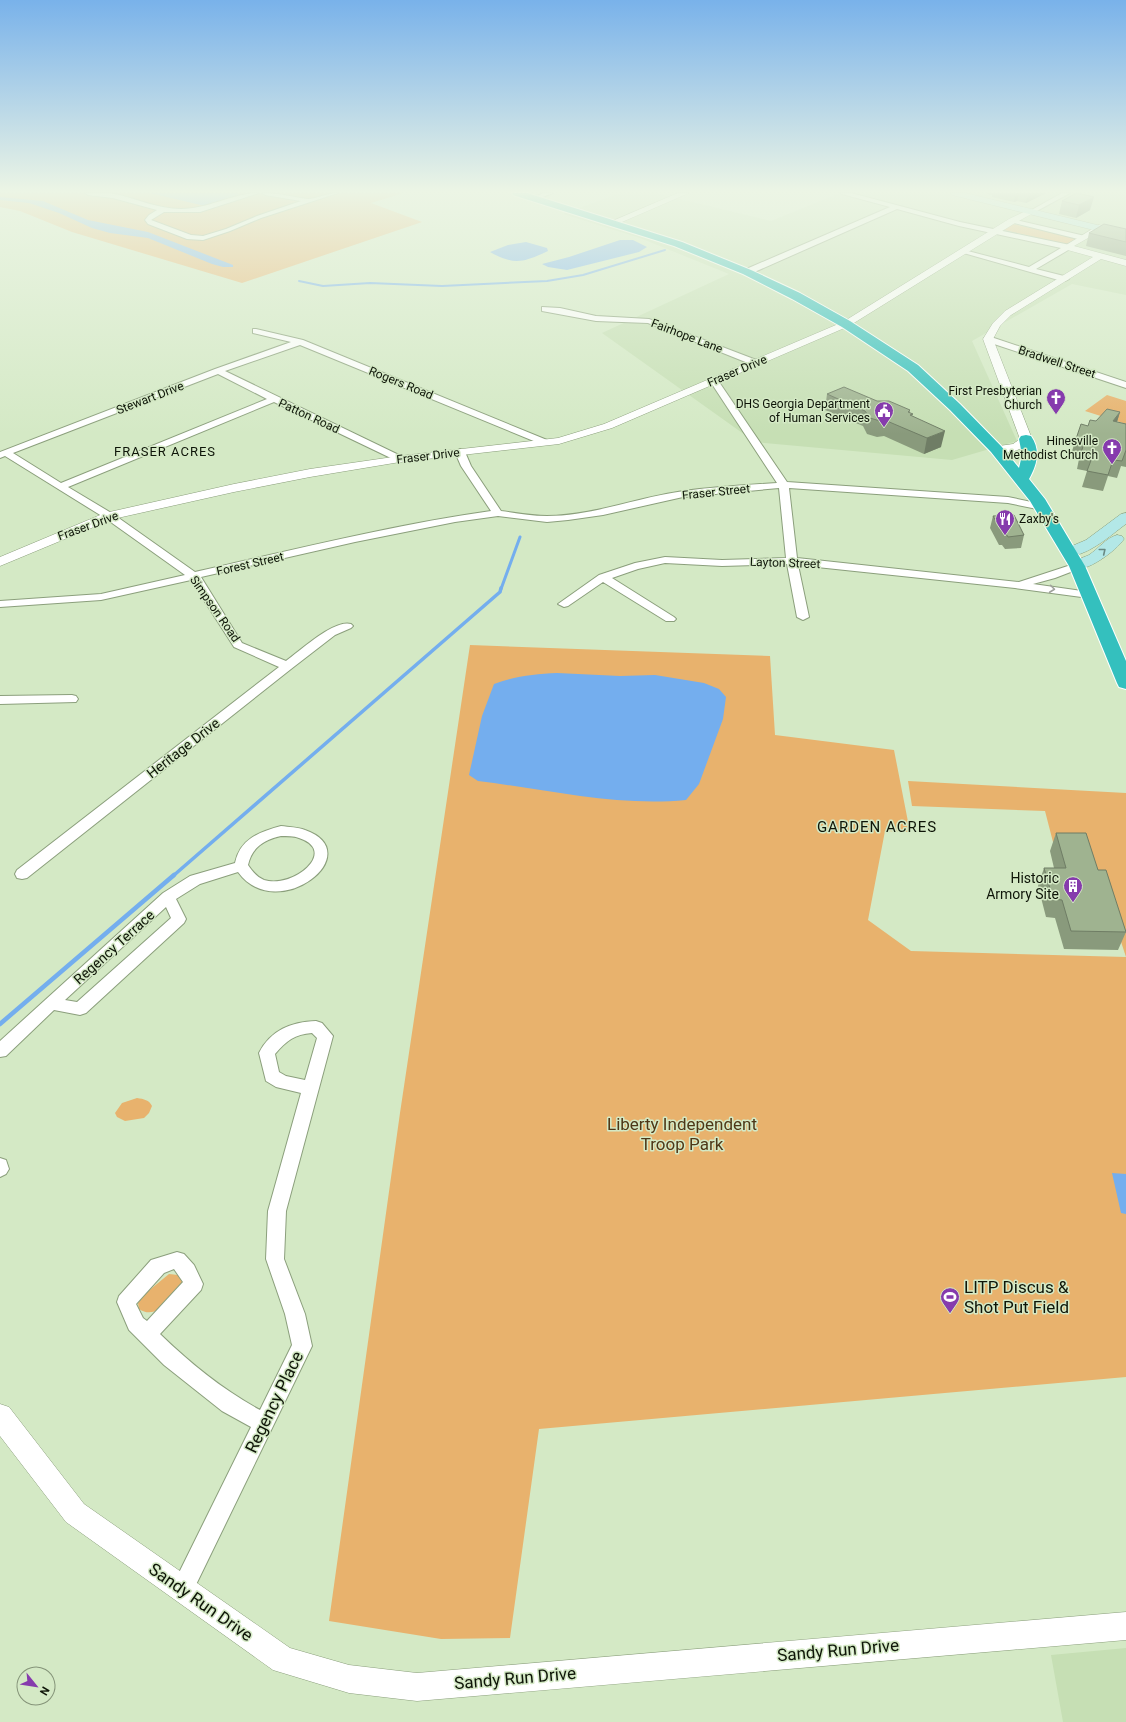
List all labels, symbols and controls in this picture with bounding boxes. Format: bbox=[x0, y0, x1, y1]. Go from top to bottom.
street label: Fairhope Lane bbox=[649, 316, 725, 356]
street label: Bradwell Street bbox=[1017, 343, 1097, 381]
street label: Fraser Drive bbox=[705, 352, 769, 390]
street label: Rogers Road bbox=[367, 364, 435, 402]
street label: Stewart Drive bbox=[114, 379, 186, 417]
place label: First Presbyterian Church bbox=[948, 384, 1042, 412]
church icon: First Presbyterian Church bbox=[1045, 387, 1067, 415]
street label: Patton Road bbox=[276, 396, 342, 436]
place label: DHS Georgia Department of Human Services bbox=[736, 397, 870, 425]
public building icon: DHS Georgia Department of Human Services bbox=[873, 400, 895, 428]
place label: Hinesville Methodist Church bbox=[1003, 434, 1098, 462]
church icon: Hinesville Methodist Church bbox=[1101, 437, 1123, 465]
district label: FRASER ACRES bbox=[114, 444, 216, 459]
street label: Fraser Drive bbox=[396, 445, 460, 467]
street label: Fraser Street bbox=[681, 481, 751, 503]
restaurant icon: Zaxby's bbox=[994, 508, 1016, 536]
street label: Fraser Drive bbox=[56, 509, 120, 543]
place label: Zaxby's bbox=[1019, 512, 1059, 526]
one-way arrow bbox=[1098, 548, 1105, 555]
street label: Forest Street bbox=[215, 549, 285, 579]
street label: Layton Street bbox=[750, 555, 821, 571]
street label: Simpson Road bbox=[187, 573, 243, 645]
one-way arrow bbox=[1049, 585, 1055, 594]
street label: Heritage Drive bbox=[143, 715, 223, 781]
district label: GARDEN ACRES bbox=[817, 818, 937, 836]
place label: Historic Armory Site bbox=[986, 870, 1059, 902]
building icon: Historic Armory Site bbox=[1062, 875, 1084, 903]
street label: Regency Terrace bbox=[70, 907, 158, 987]
park label: Liberty Independent Troop Park bbox=[607, 1114, 757, 1154]
place label: LITP Discus & Shot Put Field bbox=[964, 1277, 1069, 1317]
sports icon: LITP Discus & Shot Put Field bbox=[939, 1286, 961, 1314]
street label: Regency Place bbox=[241, 1348, 307, 1456]
street label: Sandy Run Drive bbox=[145, 1559, 257, 1645]
street label: Sandy Run Drive bbox=[776, 1635, 900, 1665]
street label: Sandy Run Drive bbox=[453, 1663, 577, 1693]
north arrow bbox=[16, 1666, 56, 1706]
text: N bbox=[37, 1684, 52, 1698]

